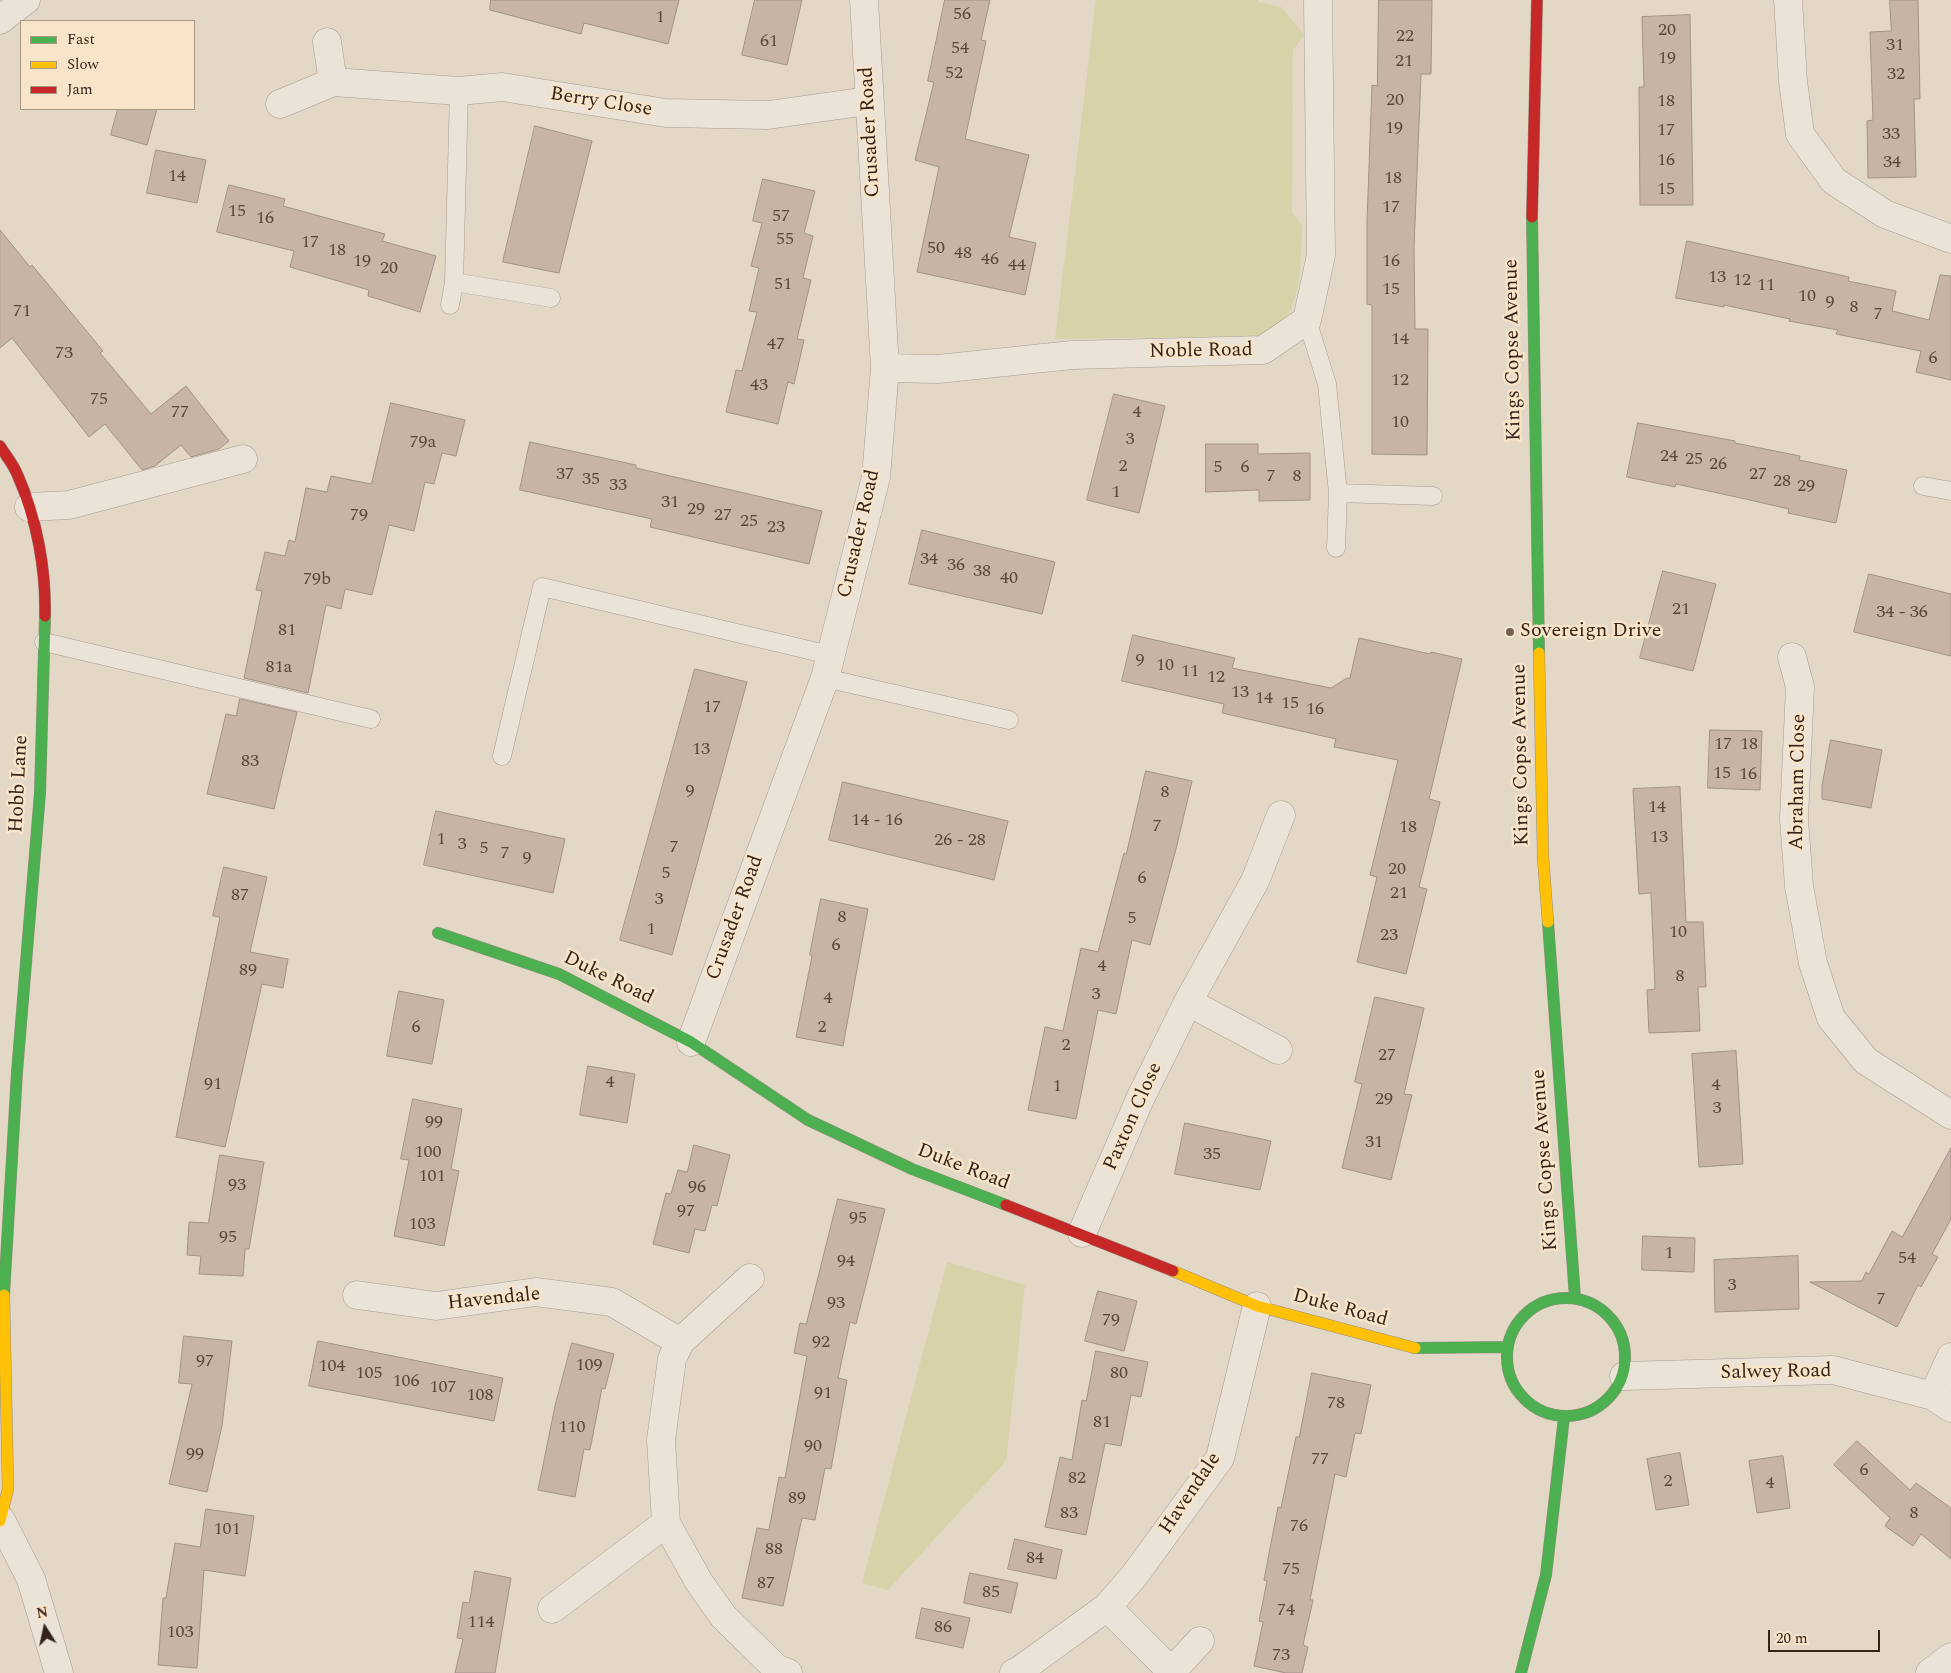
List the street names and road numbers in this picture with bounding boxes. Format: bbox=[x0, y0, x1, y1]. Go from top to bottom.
street label: Crusader Road bbox=[856, 66, 886, 198]
street label: Berry Close bbox=[548, 83, 654, 123]
street label: Kings Copse Avenue bbox=[1500, 259, 1528, 441]
street label: Noble Road bbox=[1149, 339, 1253, 365]
street label: Crusader Road bbox=[834, 467, 886, 601]
street label: Kings Copse Avenue bbox=[1508, 664, 1536, 846]
street label: Abraham Close bbox=[1786, 713, 1812, 851]
street label: Hobb Lane bbox=[5, 734, 35, 834]
street label: Crusader Road bbox=[702, 852, 770, 984]
street label: Duke Road bbox=[559, 947, 657, 1011]
street label: Paxton Close bbox=[1099, 1059, 1169, 1175]
street label: Kings Copse Avenue bbox=[1528, 1068, 1564, 1252]
street label: Duke Road bbox=[913, 1139, 1013, 1197]
street label: Havendale bbox=[446, 1283, 542, 1317]
street label: Duke Road bbox=[1290, 1285, 1390, 1333]
street label: Salwey Road bbox=[1720, 1360, 1832, 1386]
street label: Havendale bbox=[1155, 1449, 1227, 1539]

